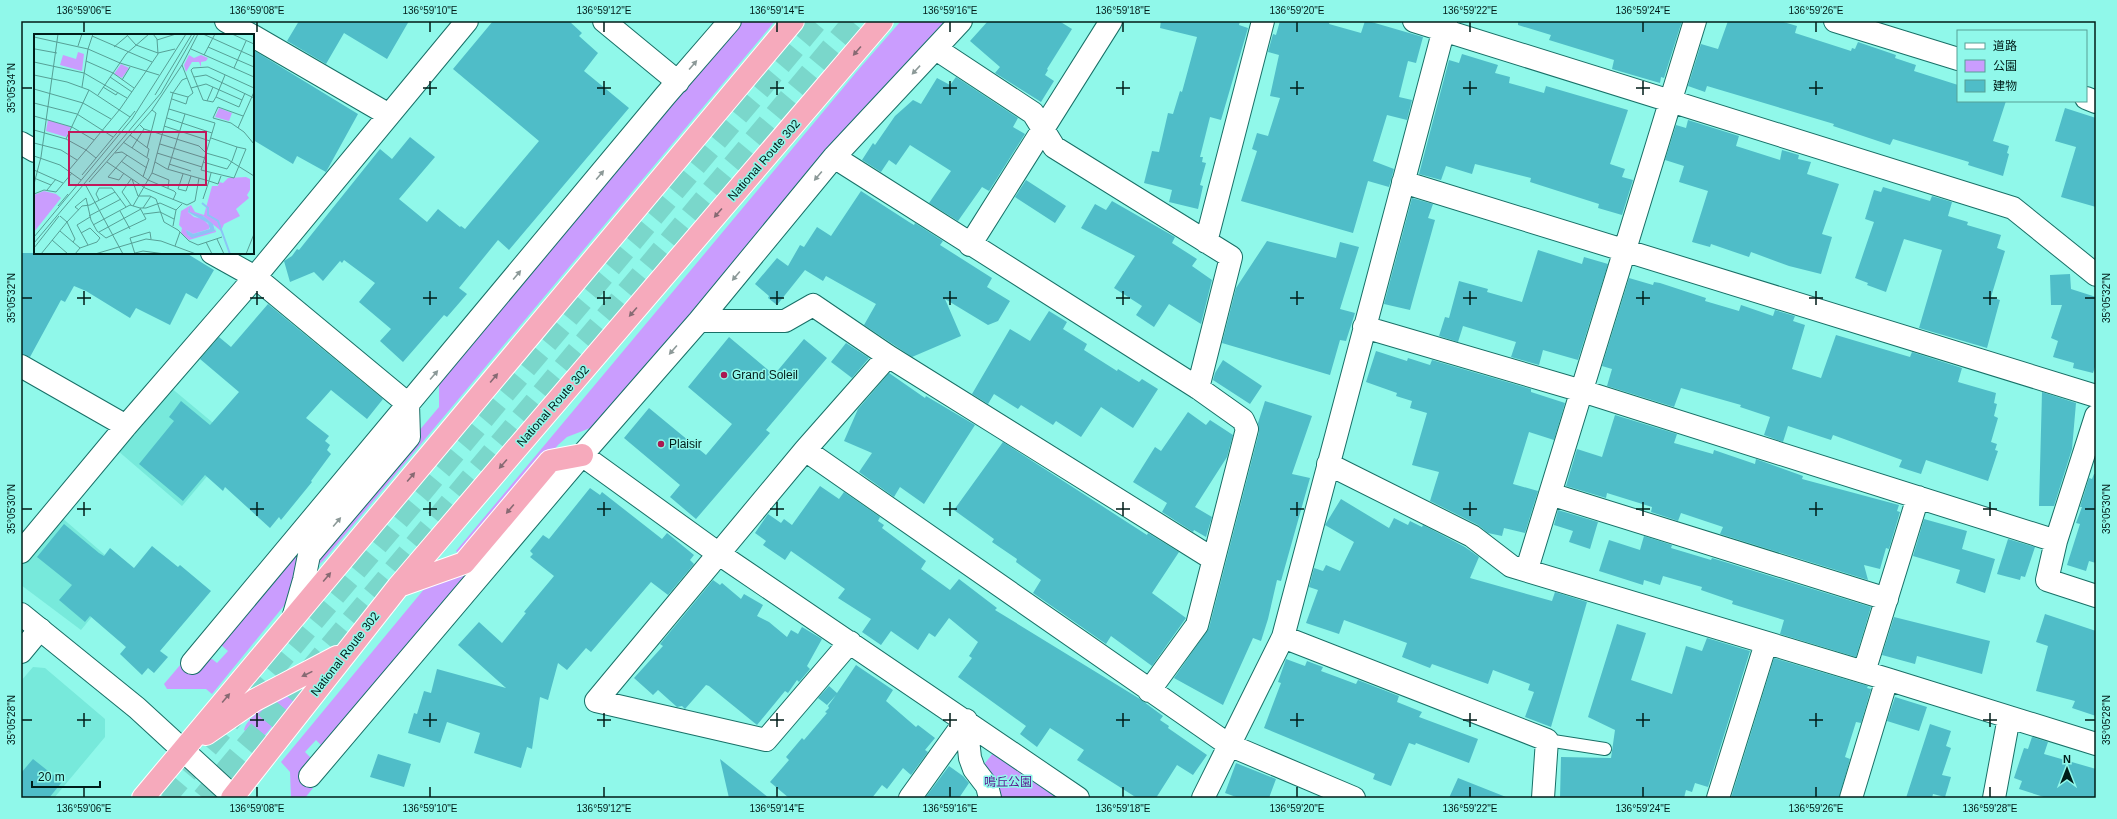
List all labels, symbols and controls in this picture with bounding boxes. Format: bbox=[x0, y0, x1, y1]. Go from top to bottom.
text: 136°59'06"E bbox=[56, 5, 112, 16]
text: 136°59'08"E bbox=[229, 5, 285, 16]
text: 136°59'10"E bbox=[402, 5, 458, 16]
text: 136°59'12"E bbox=[576, 5, 632, 16]
text: 136°59'14"E bbox=[749, 5, 805, 16]
text: 136°59'16"E bbox=[922, 5, 978, 16]
text: 136°59'18"E bbox=[1095, 5, 1151, 16]
text: 136°59'20"E bbox=[1269, 5, 1325, 16]
text: 136°59'22"E bbox=[1442, 5, 1498, 16]
text: 136°59'24"E bbox=[1615, 5, 1671, 16]
text: 136°59'26"E bbox=[1788, 5, 1844, 16]
legend bbox=[1957, 30, 2087, 102]
inset map bbox=[34, 34, 254, 254]
text: 道路 bbox=[1993, 39, 2017, 53]
one-way arrow bbox=[853, 45, 862, 56]
one-way arrow bbox=[689, 59, 698, 70]
text: 公園 bbox=[1993, 59, 2017, 73]
text: 35°05'34"N bbox=[6, 63, 17, 113]
one-way arrow bbox=[911, 65, 921, 75]
text: 建物 bbox=[1993, 79, 2017, 93]
street label: National Route 302 bbox=[725, 116, 803, 203]
one-way arrow bbox=[596, 169, 605, 180]
one-way arrow bbox=[814, 171, 823, 182]
one-way arrow bbox=[713, 208, 722, 218]
one-way arrow bbox=[513, 269, 522, 280]
one-way arrow bbox=[731, 271, 740, 282]
text: 35°05'32"N bbox=[6, 273, 17, 323]
text: 35°05'32"N bbox=[2101, 273, 2112, 323]
one-way arrow bbox=[629, 307, 638, 317]
one-way arrow bbox=[669, 345, 678, 356]
street label: National Route 302 bbox=[514, 362, 592, 449]
place label: Grand Soleil bbox=[732, 368, 798, 382]
one-way arrow bbox=[429, 370, 438, 379]
marker: Grand Soleil bbox=[719, 370, 729, 380]
one-way arrow bbox=[490, 372, 499, 383]
place label: Plaisir bbox=[669, 437, 702, 451]
marker: Plaisir bbox=[656, 439, 666, 449]
one-way arrow bbox=[499, 458, 508, 469]
one-way arrow bbox=[406, 472, 415, 483]
text: 35°05'30"N bbox=[6, 484, 17, 534]
text: 35°05'30"N bbox=[2101, 484, 2112, 534]
one-way arrow bbox=[505, 504, 514, 515]
one-way arrow bbox=[333, 516, 342, 527]
one-way arrow bbox=[323, 572, 332, 582]
street label: National Route 302 bbox=[308, 609, 382, 699]
one-way arrow bbox=[301, 671, 313, 677]
one-way arrow bbox=[222, 693, 231, 704]
text: 35°05'28"N bbox=[6, 695, 17, 745]
text: 35°05'28"N bbox=[2101, 695, 2112, 745]
north arrow bbox=[2047, 749, 2087, 789]
text: N bbox=[2063, 753, 2071, 765]
scale bar bbox=[32, 763, 100, 789]
text: 20 m bbox=[38, 770, 65, 784]
park label: 鳴丘公園 bbox=[984, 775, 1032, 789]
text: 136°59'06"E bbox=[56, 803, 112, 814]
text: 136°59'08"E bbox=[229, 803, 285, 814]
text: 136°59'10"E bbox=[402, 803, 458, 814]
text: 136°59'12"E bbox=[576, 803, 632, 814]
text: 136°59'14"E bbox=[749, 803, 805, 814]
text: 136°59'16"E bbox=[922, 803, 978, 814]
text: 136°59'18"E bbox=[1095, 803, 1151, 814]
text: 136°59'20"E bbox=[1269, 803, 1325, 814]
text: 136°59'22"E bbox=[1442, 803, 1498, 814]
text: 136°59'24"E bbox=[1615, 803, 1671, 814]
text: 136°59'26"E bbox=[1788, 803, 1844, 814]
text: 136°59'28"E bbox=[1962, 803, 2018, 814]

